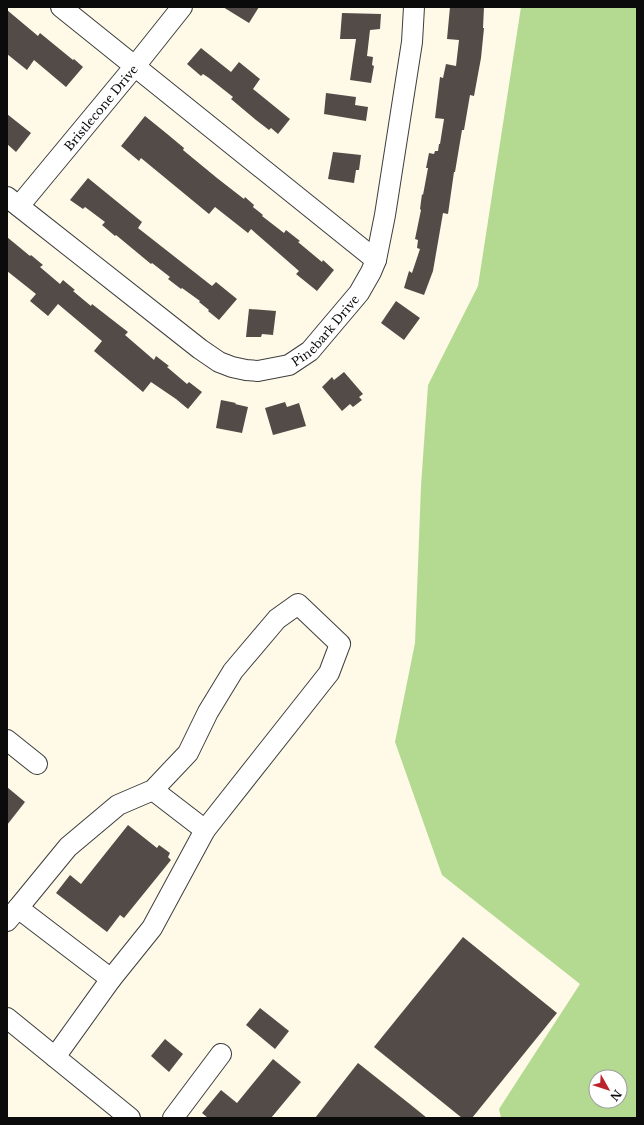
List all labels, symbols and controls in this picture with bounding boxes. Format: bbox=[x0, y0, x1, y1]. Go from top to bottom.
street label: Bristlecone Drive bbox=[61, 61, 141, 153]
street label: Pinebark Drive bbox=[288, 291, 362, 369]
north arrow bbox=[588, 1069, 628, 1109]
text: N bbox=[607, 1087, 624, 1104]

